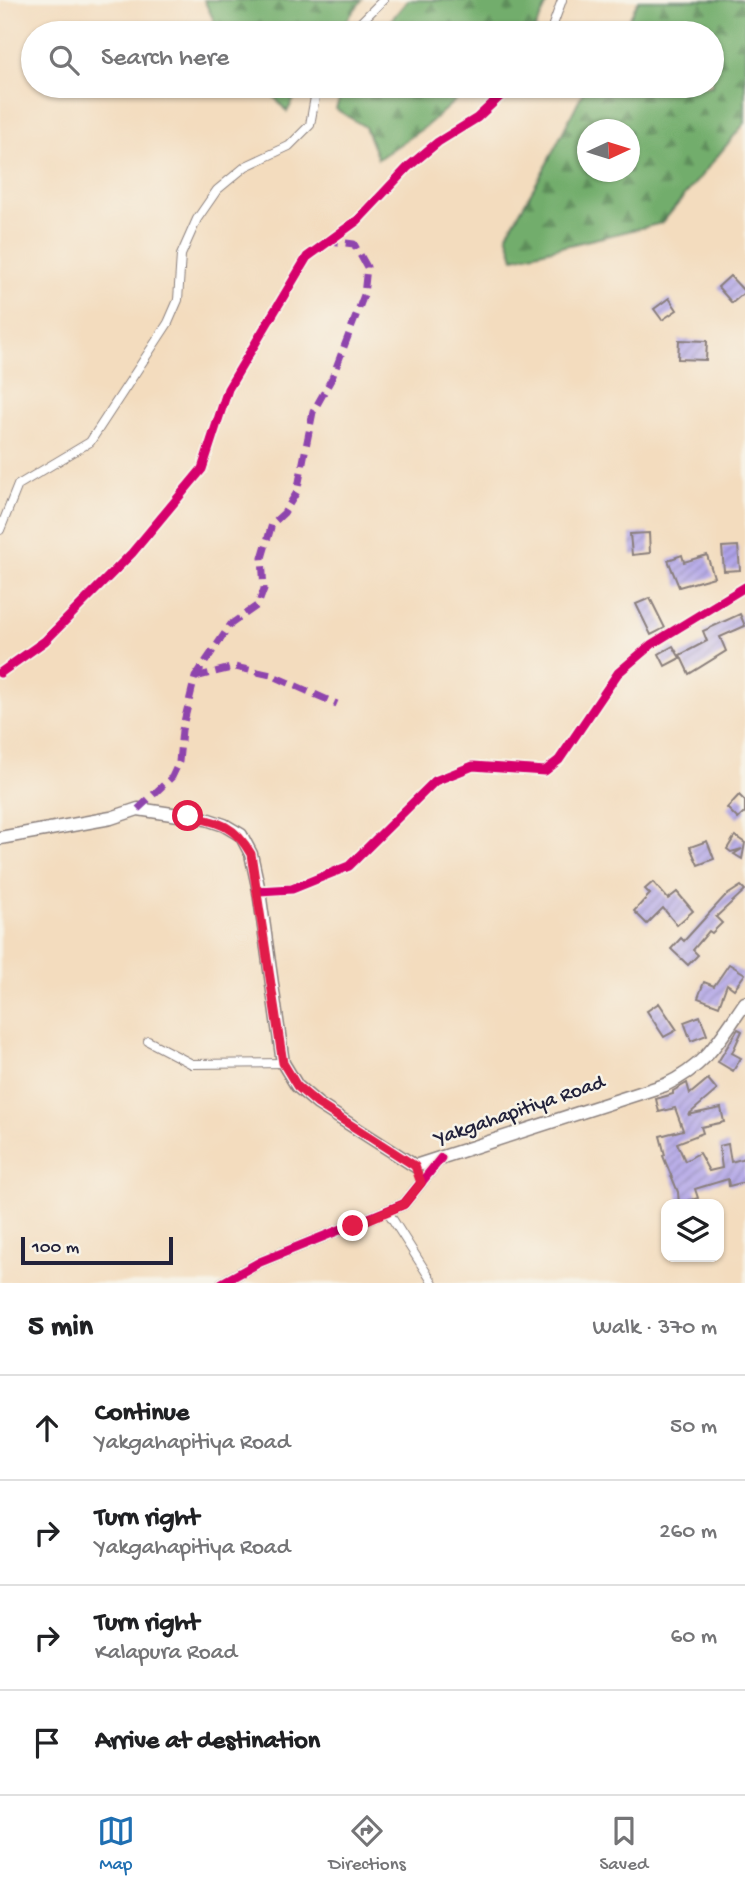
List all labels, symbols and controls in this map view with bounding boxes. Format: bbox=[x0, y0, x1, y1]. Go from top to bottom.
search box bbox=[21, 21, 724, 98]
icon: search bbox=[45, 41, 83, 79]
text: Search here bbox=[101, 44, 229, 75]
north arrow bbox=[577, 119, 640, 182]
route start bbox=[172, 800, 203, 831]
street label: Yakgahapitiya Road bbox=[430, 1071, 610, 1153]
map controls bbox=[661, 1199, 724, 1262]
button: layers bbox=[661, 1199, 724, 1262]
route end bbox=[337, 1210, 368, 1241]
scale bar bbox=[21, 1234, 173, 1266]
text: 100 m bbox=[32, 1237, 79, 1260]
text: 5 min bbox=[28, 1311, 93, 1346]
text: Walk · 370 m bbox=[593, 1315, 717, 1342]
text: Continue bbox=[95, 1399, 189, 1430]
icon: ahead bbox=[28, 1409, 66, 1447]
text: 50 m bbox=[670, 1414, 717, 1441]
text: Yakgahapitiya Road bbox=[95, 1430, 290, 1457]
text: Turn right bbox=[95, 1504, 199, 1535]
icon: right bbox=[28, 1514, 66, 1552]
text: 260 m bbox=[659, 1519, 717, 1546]
text: Yakgahapitiya Road bbox=[95, 1535, 290, 1562]
text: Turn right bbox=[95, 1609, 199, 1640]
icon: right bbox=[28, 1619, 66, 1657]
text: 60 m bbox=[671, 1624, 717, 1651]
text: Kalapura Road bbox=[95, 1640, 237, 1667]
icon: arrive bbox=[28, 1724, 66, 1762]
text: Arrive at destination bbox=[95, 1727, 320, 1758]
tab: Map bbox=[97, 1812, 135, 1877]
tab: Directions bbox=[329, 1812, 406, 1877]
tab: Saved bbox=[599, 1812, 648, 1877]

